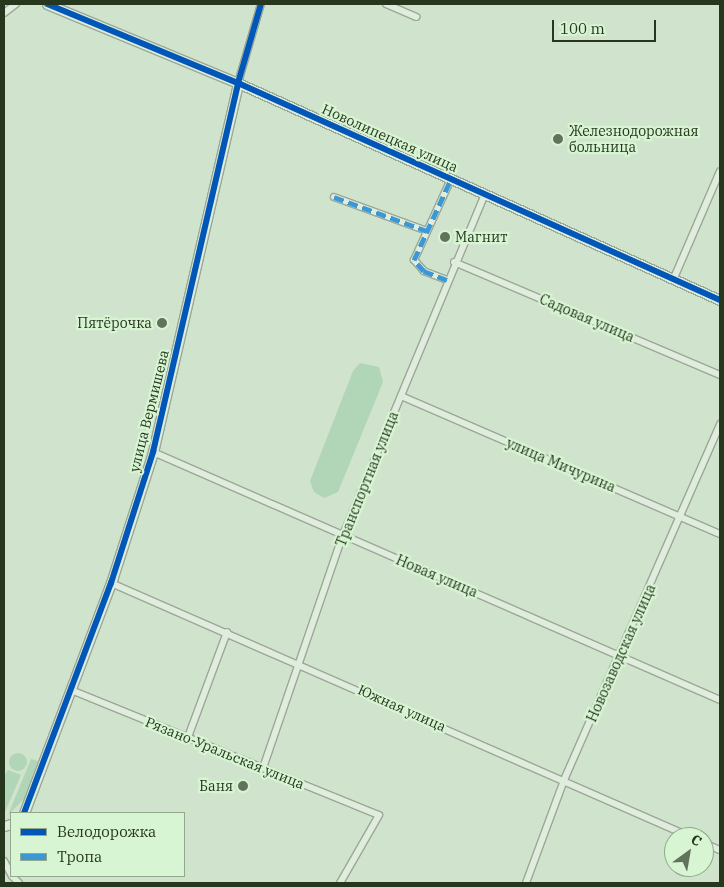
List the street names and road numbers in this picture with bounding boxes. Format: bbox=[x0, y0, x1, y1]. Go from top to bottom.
street label: Новолипецкая улица bbox=[319, 100, 461, 176]
street label: Садовая улица bbox=[537, 290, 637, 346]
street label: улица Вермишева bbox=[126, 348, 172, 474]
street label: Транспортная улица bbox=[332, 409, 402, 549]
street label: улица Мичурина bbox=[504, 434, 618, 496]
street label: Новая улица bbox=[394, 551, 480, 601]
street label: Новозаводская улица bbox=[583, 581, 659, 725]
street label: Южная улица bbox=[355, 681, 449, 735]
street label: Рязано-Уральская улица bbox=[143, 713, 307, 793]

